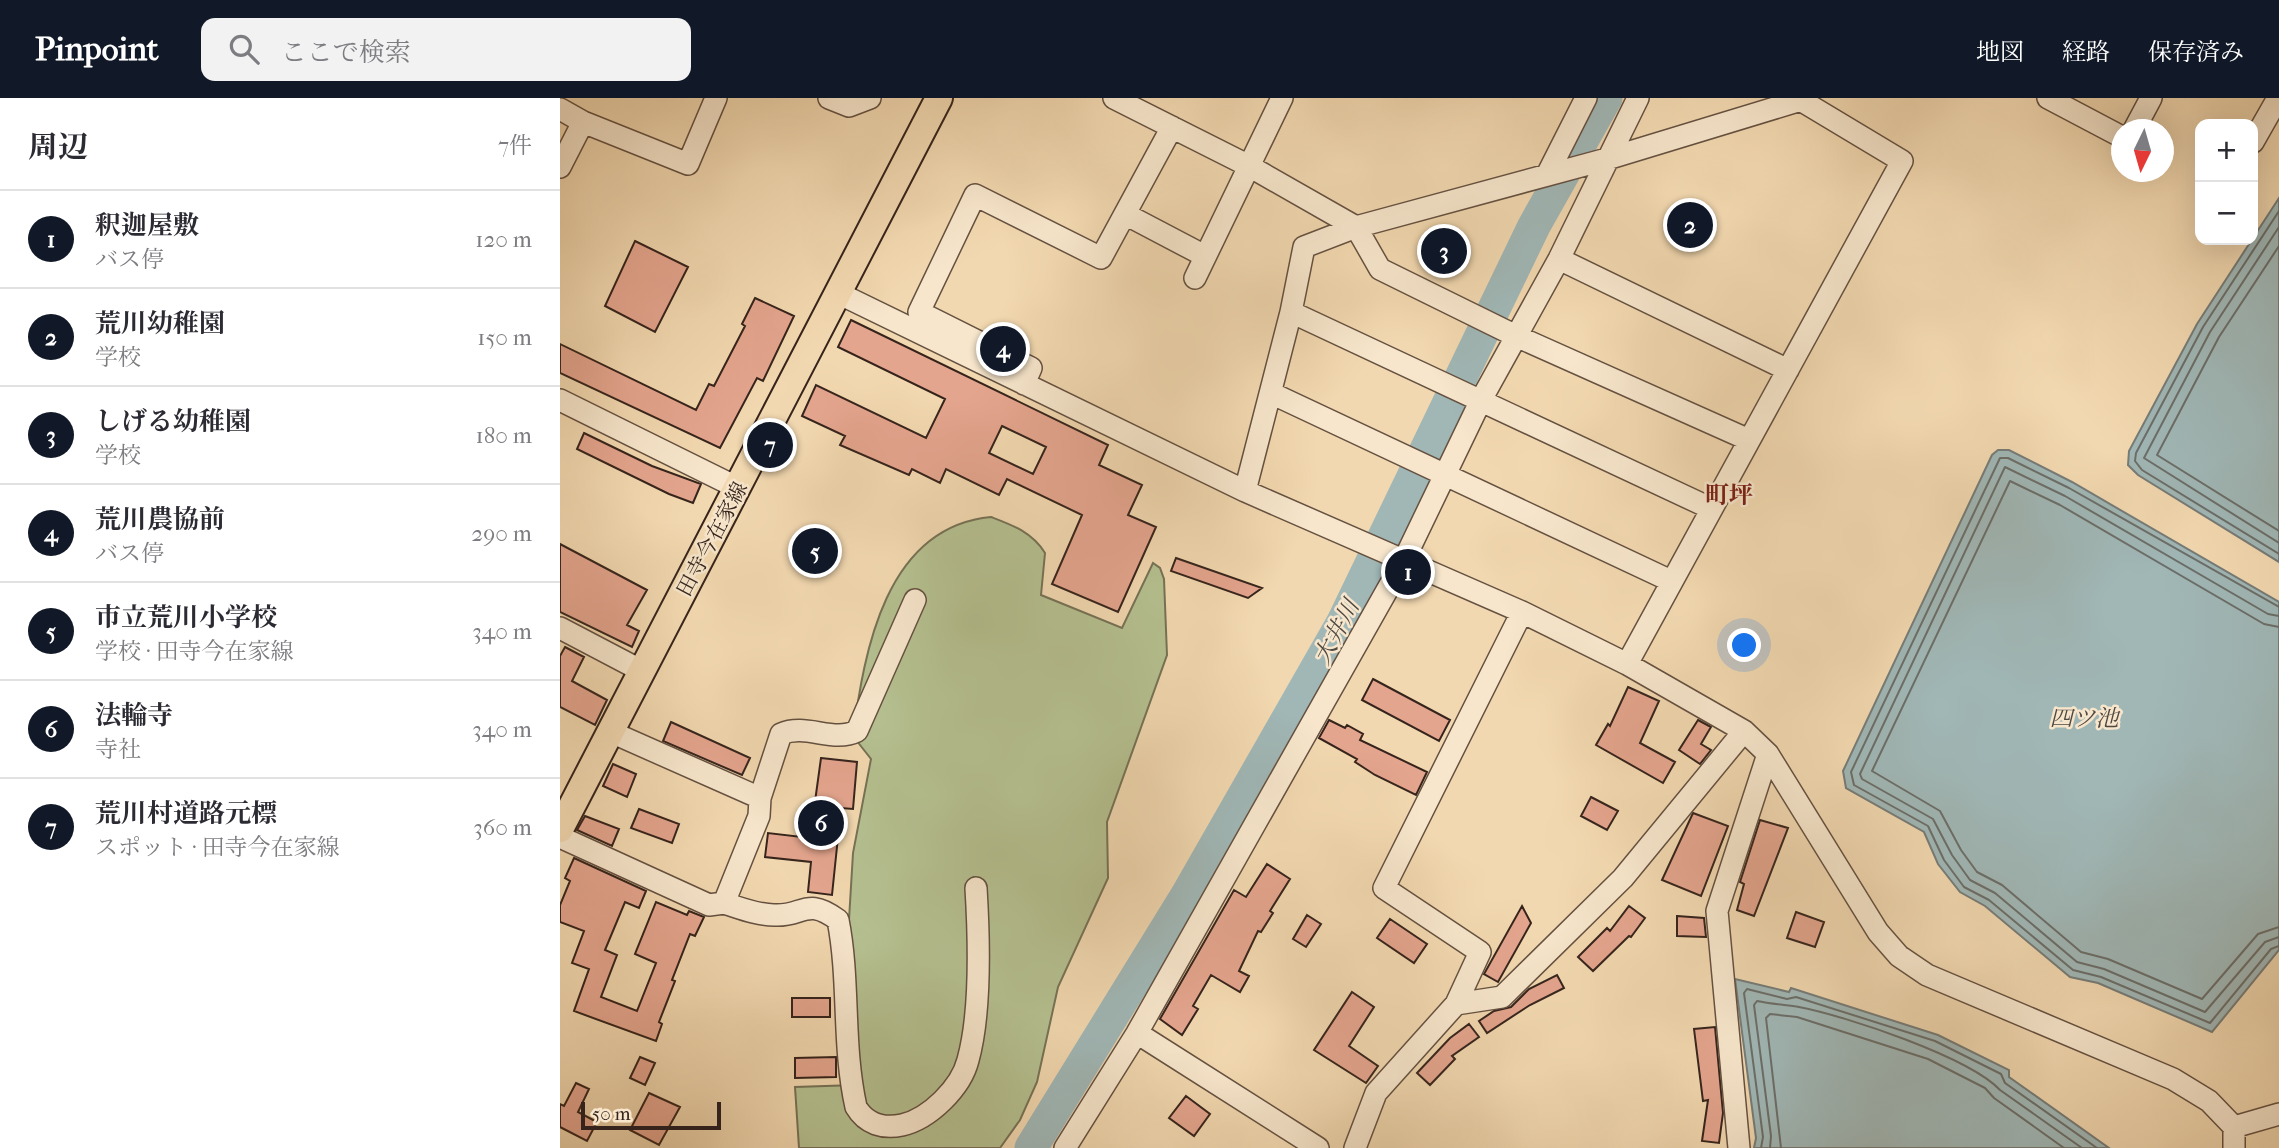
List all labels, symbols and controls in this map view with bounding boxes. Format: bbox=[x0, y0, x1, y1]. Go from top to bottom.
search box bbox=[201, 18, 691, 81]
text: Pinpoint bbox=[35, 30, 159, 69]
icon: search bbox=[225, 30, 263, 68]
text: ここで検索 bbox=[281, 37, 411, 68]
text: 地図 bbox=[1976, 38, 2024, 66]
text: 経路 bbox=[2062, 38, 2110, 66]
text: 保存済み bbox=[2148, 38, 2244, 66]
north arrow bbox=[2111, 119, 2174, 182]
map controls bbox=[2195, 119, 2258, 245]
button: + bbox=[2195, 119, 2258, 182]
text: 周辺 bbox=[28, 130, 88, 165]
text: 7件 bbox=[498, 132, 532, 159]
button: − bbox=[2195, 182, 2258, 245]
pin: 2 bbox=[1667, 199, 1713, 251]
text: 釈迦屋敷 bbox=[95, 210, 199, 241]
pin: 3 bbox=[1421, 225, 1467, 277]
text: 1 bbox=[47, 226, 55, 253]
text: 120 m bbox=[475, 226, 532, 253]
text: バス停 bbox=[95, 246, 164, 273]
text: 荒川幼稚園 bbox=[95, 308, 225, 339]
pin: 4 bbox=[980, 323, 1026, 375]
text: 2 bbox=[45, 324, 57, 351]
text: 150 m bbox=[477, 324, 532, 351]
text: 学校 bbox=[95, 344, 141, 371]
text: しげる幼稚園 bbox=[95, 406, 251, 437]
pin: 7 bbox=[747, 419, 793, 471]
text: 3 bbox=[46, 422, 56, 449]
text: 180 m bbox=[475, 422, 532, 449]
text: 学校 bbox=[95, 442, 141, 469]
street label: 田寺今在家線 bbox=[672, 478, 752, 600]
district label: 町坪 bbox=[1705, 481, 1753, 509]
text: 荒川農協前 bbox=[95, 504, 225, 535]
text: 4 bbox=[44, 520, 58, 547]
text: 290 m bbox=[471, 520, 532, 547]
pin: 5 bbox=[792, 525, 838, 577]
text: バス停 bbox=[95, 540, 164, 567]
pin: 1 bbox=[1385, 546, 1431, 598]
water label: 大井川 bbox=[1308, 593, 1366, 669]
text: 市立荒川小学校 bbox=[95, 602, 277, 633]
text: 5 bbox=[46, 618, 56, 645]
text: 340 m bbox=[472, 618, 532, 645]
your location bbox=[1727, 628, 1761, 662]
text: 学校 · 田寺今在家線 bbox=[95, 638, 294, 665]
text: 法輪寺 bbox=[95, 700, 173, 731]
water label: 四ツ池 bbox=[2050, 705, 2122, 732]
text: 6 bbox=[45, 716, 57, 743]
text: 340 m bbox=[472, 716, 532, 743]
text: 寺社 bbox=[95, 736, 141, 763]
pin: 6 bbox=[798, 797, 844, 849]
text: 荒川村道路元標 bbox=[95, 798, 277, 829]
text: 7 bbox=[45, 814, 57, 841]
text: 360 m bbox=[473, 814, 532, 841]
text: スポット · 田寺今在家線 bbox=[95, 834, 340, 861]
scale bar bbox=[581, 1099, 721, 1131]
text: 50 m bbox=[592, 1103, 631, 1125]

